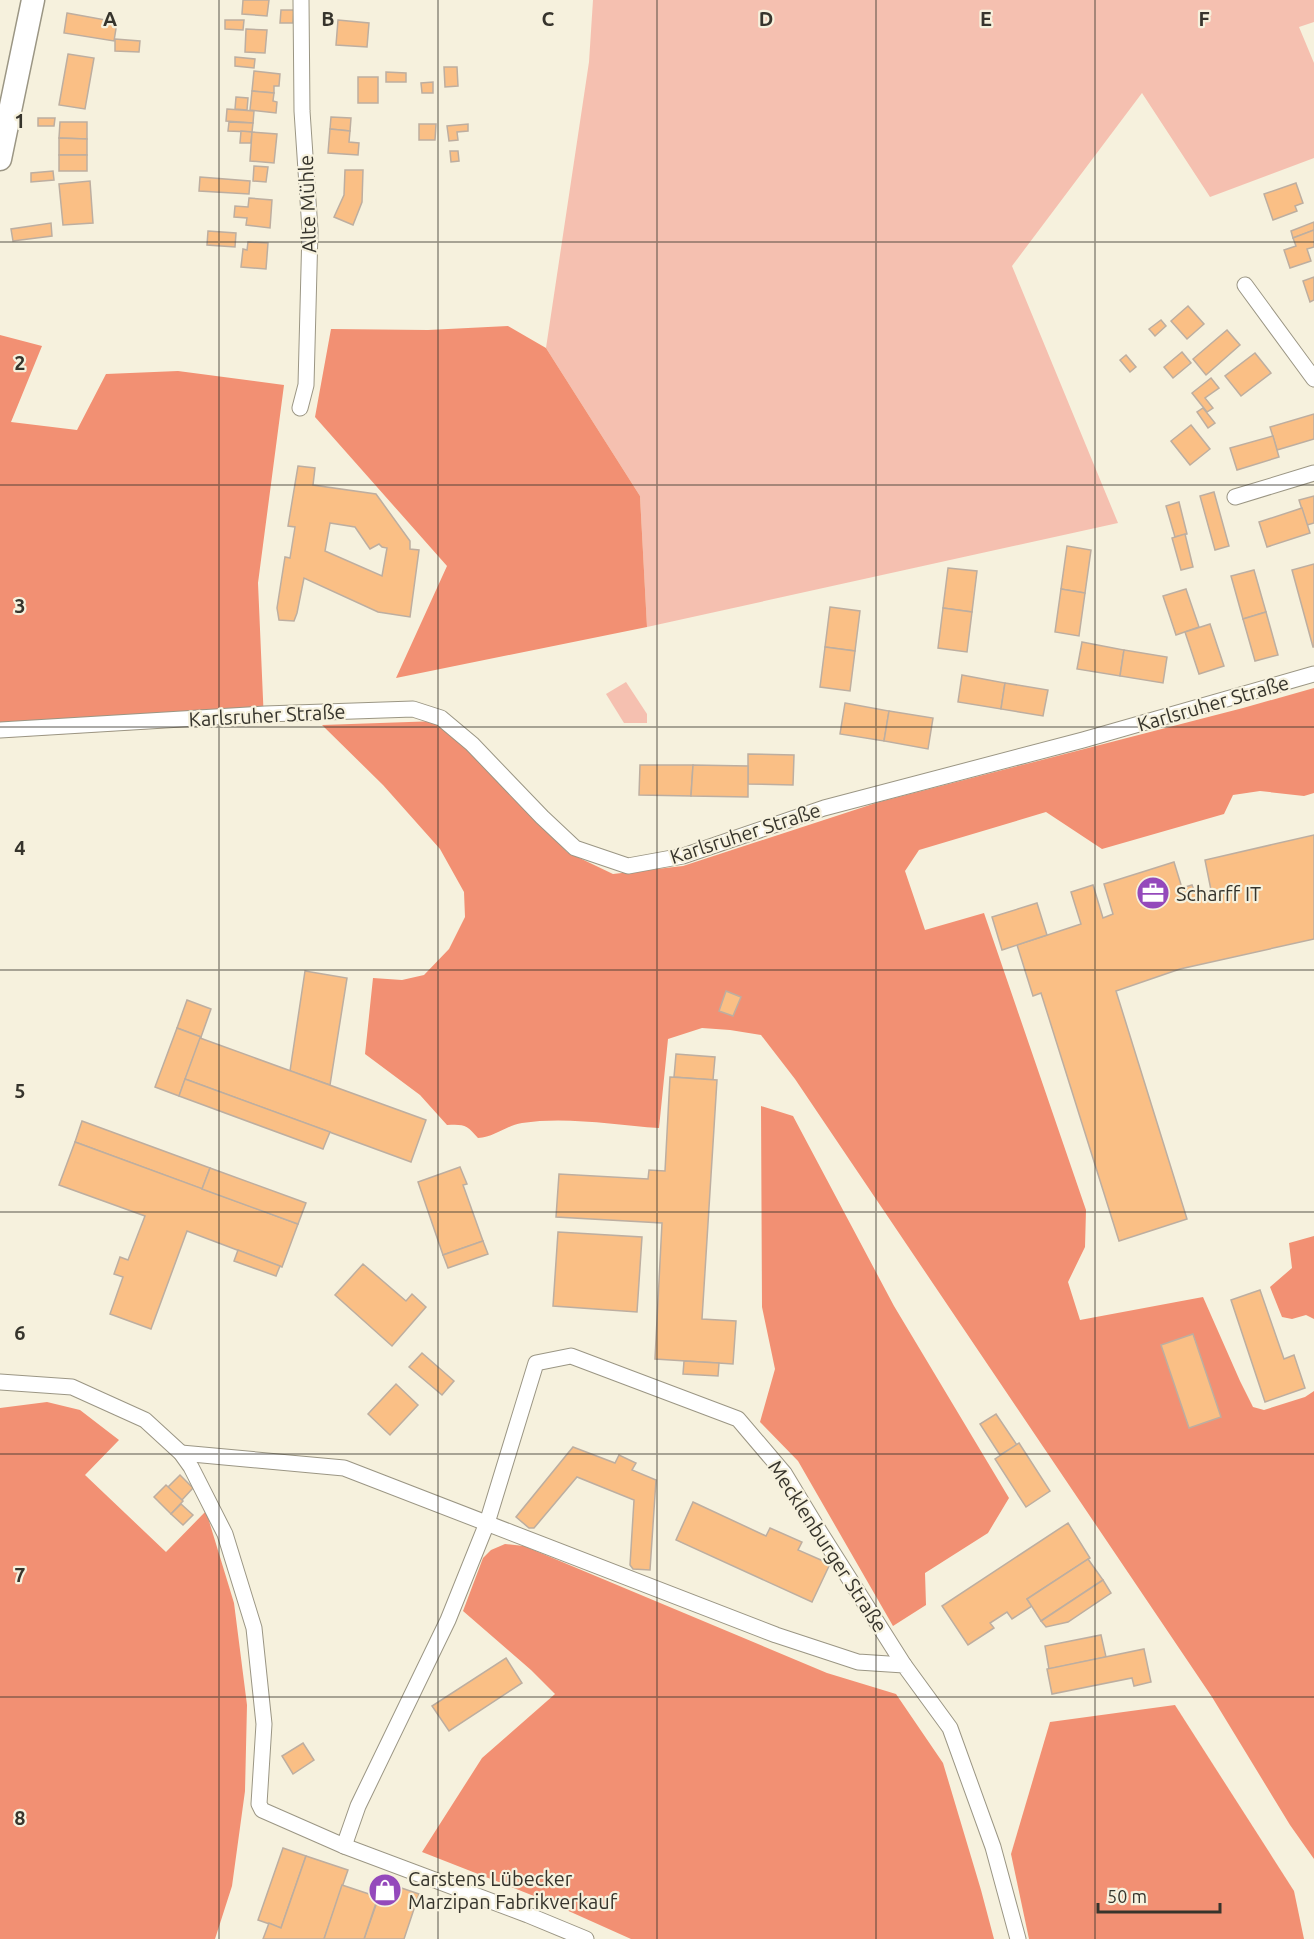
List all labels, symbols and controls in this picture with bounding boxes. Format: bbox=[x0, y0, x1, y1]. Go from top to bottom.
text: A bbox=[103, 7, 117, 30]
text: B bbox=[321, 7, 335, 30]
text: C bbox=[542, 7, 555, 30]
text: D bbox=[759, 7, 773, 30]
text: E bbox=[980, 7, 992, 30]
text: F bbox=[1198, 7, 1210, 30]
text: 1 bbox=[14, 109, 26, 132]
street label: Alte Mühle bbox=[294, 155, 320, 253]
text: 2 bbox=[14, 351, 26, 374]
text: 3 bbox=[14, 594, 26, 617]
street label: Karlsruher Straße bbox=[1134, 670, 1292, 736]
street label: Karlsruher Straße bbox=[188, 699, 346, 731]
street label: Karlsruher Straße bbox=[667, 798, 823, 868]
text: 4 bbox=[14, 836, 26, 859]
office icon: Scharff IT bbox=[1135, 875, 1171, 911]
place label: Scharff IT bbox=[1176, 882, 1261, 905]
text: 5 bbox=[14, 1079, 26, 1102]
text: 6 bbox=[14, 1321, 26, 1344]
street label: Mecklenburger Straße bbox=[764, 1456, 892, 1636]
text: 7 bbox=[14, 1563, 26, 1586]
text: 8 bbox=[14, 1806, 26, 1829]
place label: Carstens Lübecker Marzipan Fabrikverkauf bbox=[408, 1867, 618, 1913]
shop icon: Carstens Lübecker Marzipan Fabrikverkauf bbox=[367, 1872, 403, 1908]
scale bar bbox=[1098, 1876, 1220, 1914]
text: 50 m bbox=[1107, 1886, 1147, 1906]

